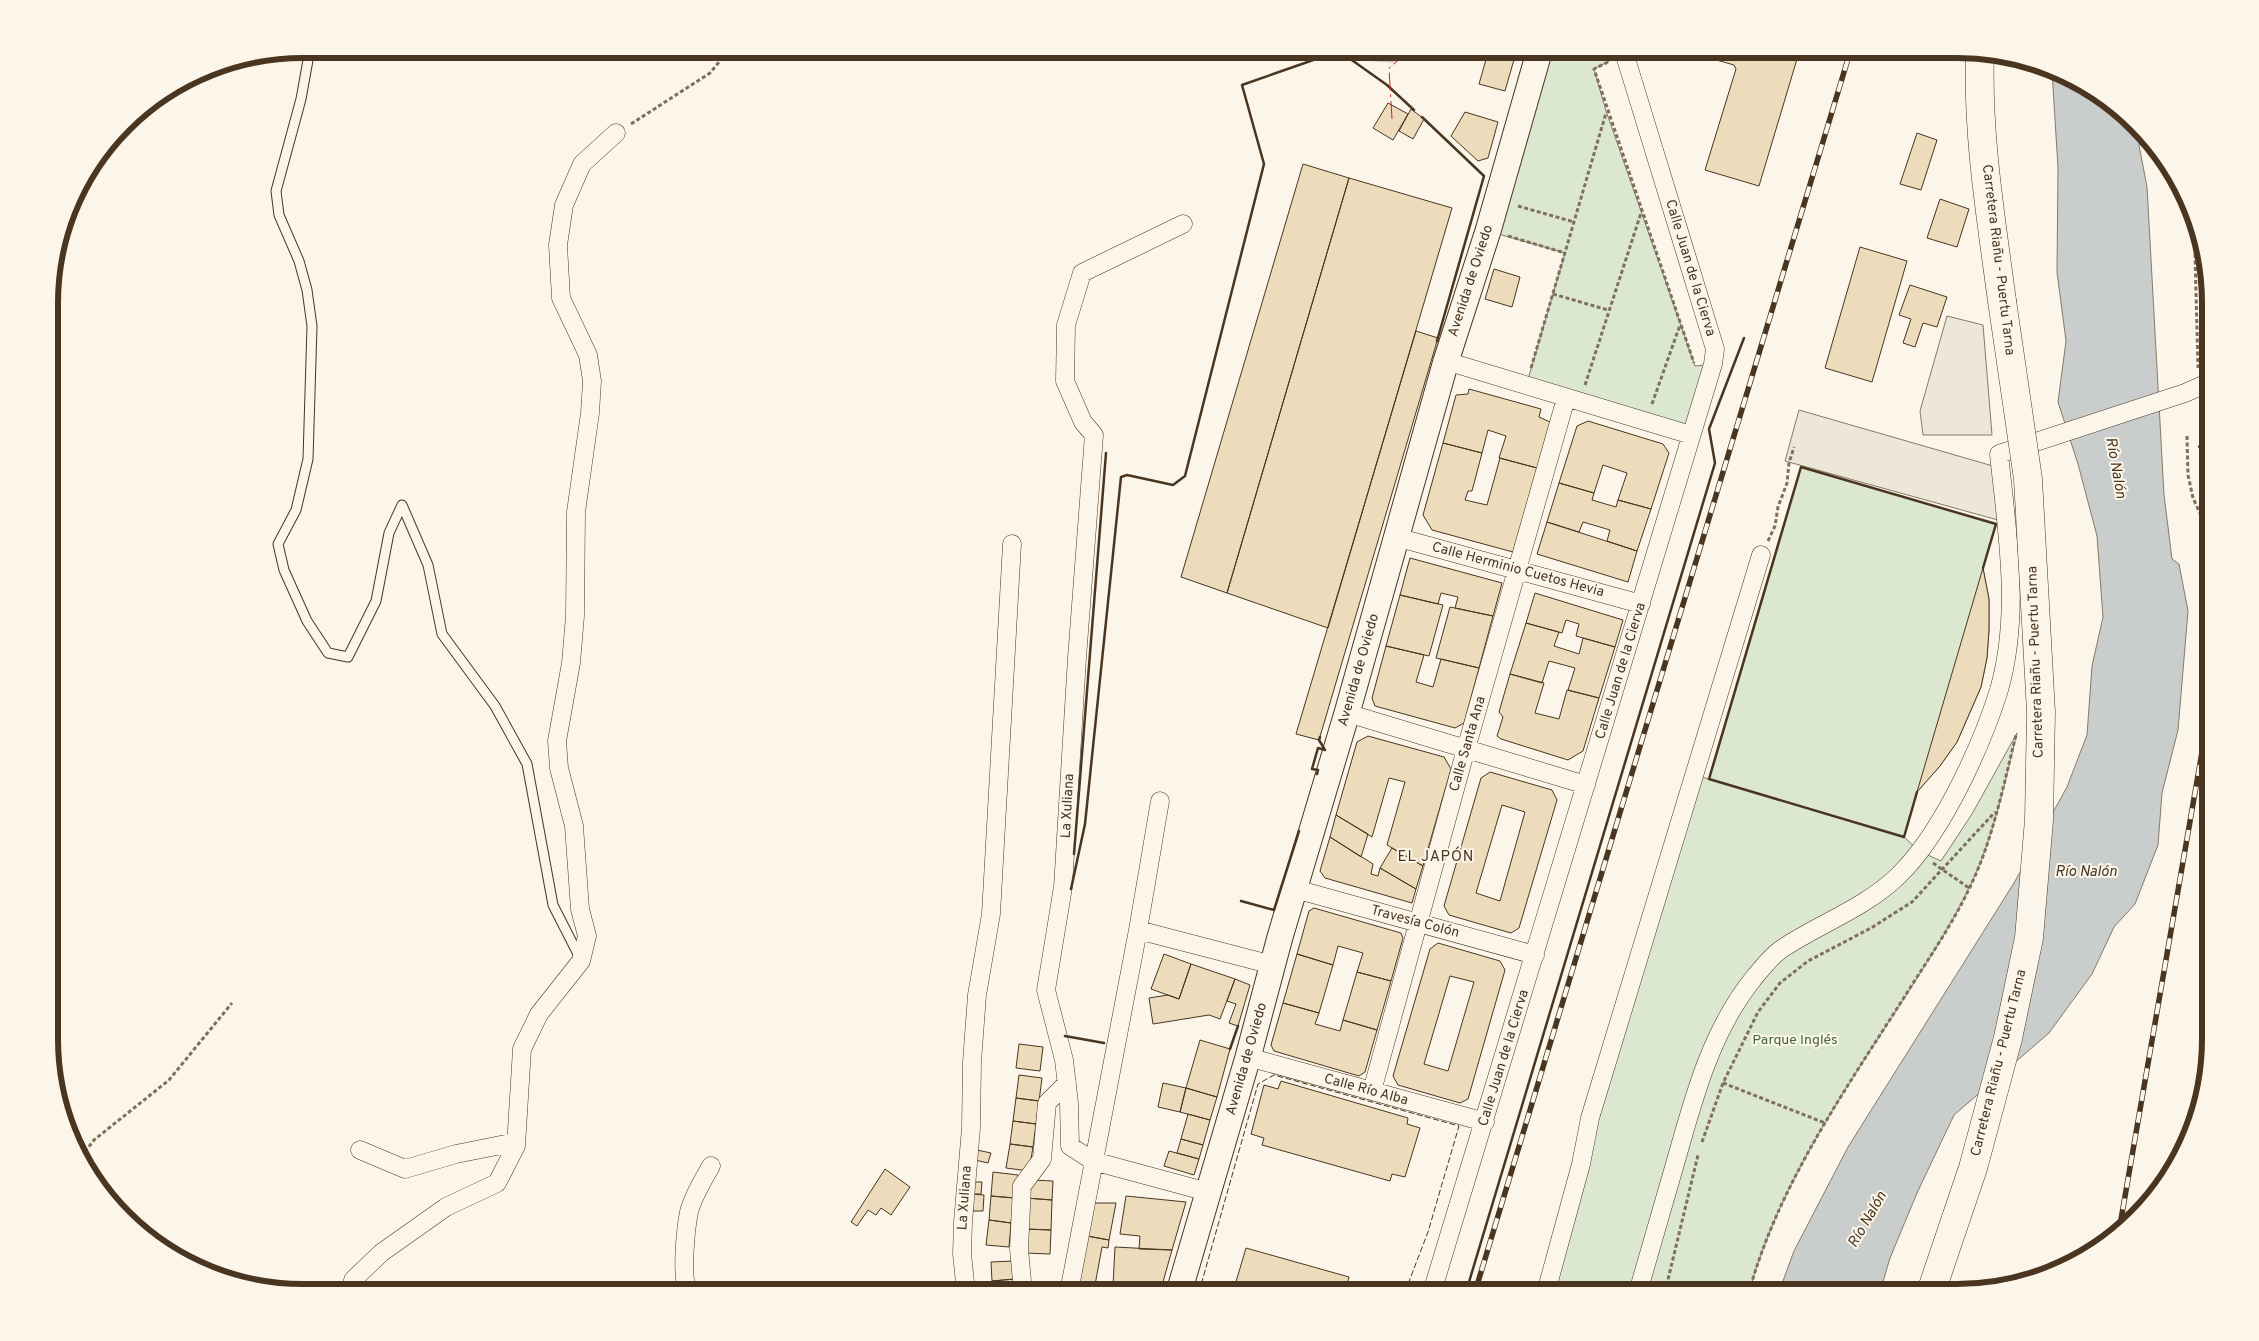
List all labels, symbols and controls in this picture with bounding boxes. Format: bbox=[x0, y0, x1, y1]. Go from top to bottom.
street label: Carretera Riañu - Puertu Tarna bbox=[1978, 164, 2018, 356]
street label: Calle Juan de la Cierva bbox=[1661, 198, 1719, 338]
street label: Avenida de Oviedo bbox=[1445, 223, 1497, 339]
water label: Río Nalón bbox=[2100, 436, 2130, 500]
street label: Calle Herminio Cuetos Hevia bbox=[1430, 539, 1606, 601]
street label: Carretera Riañu - Puertu Tarna bbox=[2024, 566, 2048, 758]
street label: Calle Juan de la Cierva bbox=[1592, 601, 1650, 741]
street label: Avenida de Oviedo bbox=[1335, 611, 1383, 728]
street label: Calle Santa Ana bbox=[1446, 694, 1490, 794]
street label: La Xuliana bbox=[1058, 773, 1078, 839]
district label: EL JAPÓN bbox=[1398, 846, 1474, 867]
water label: Río Nalón bbox=[2055, 863, 2117, 882]
street label: Travesía Colón bbox=[1369, 902, 1461, 942]
street label: Carretera Riañu - Puertu Tarna bbox=[1967, 968, 2031, 1158]
street label: Calle Juan de la Cierva bbox=[1475, 988, 1533, 1128]
street label: Avenida de Oviedo bbox=[1223, 1000, 1271, 1117]
park label: Parque Inglés bbox=[1752, 1032, 1838, 1049]
street label: Calle Río Alba bbox=[1322, 1071, 1410, 1109]
street label: La Xuliana bbox=[954, 1165, 976, 1231]
water label: Río Nalón bbox=[1844, 1188, 1892, 1252]

